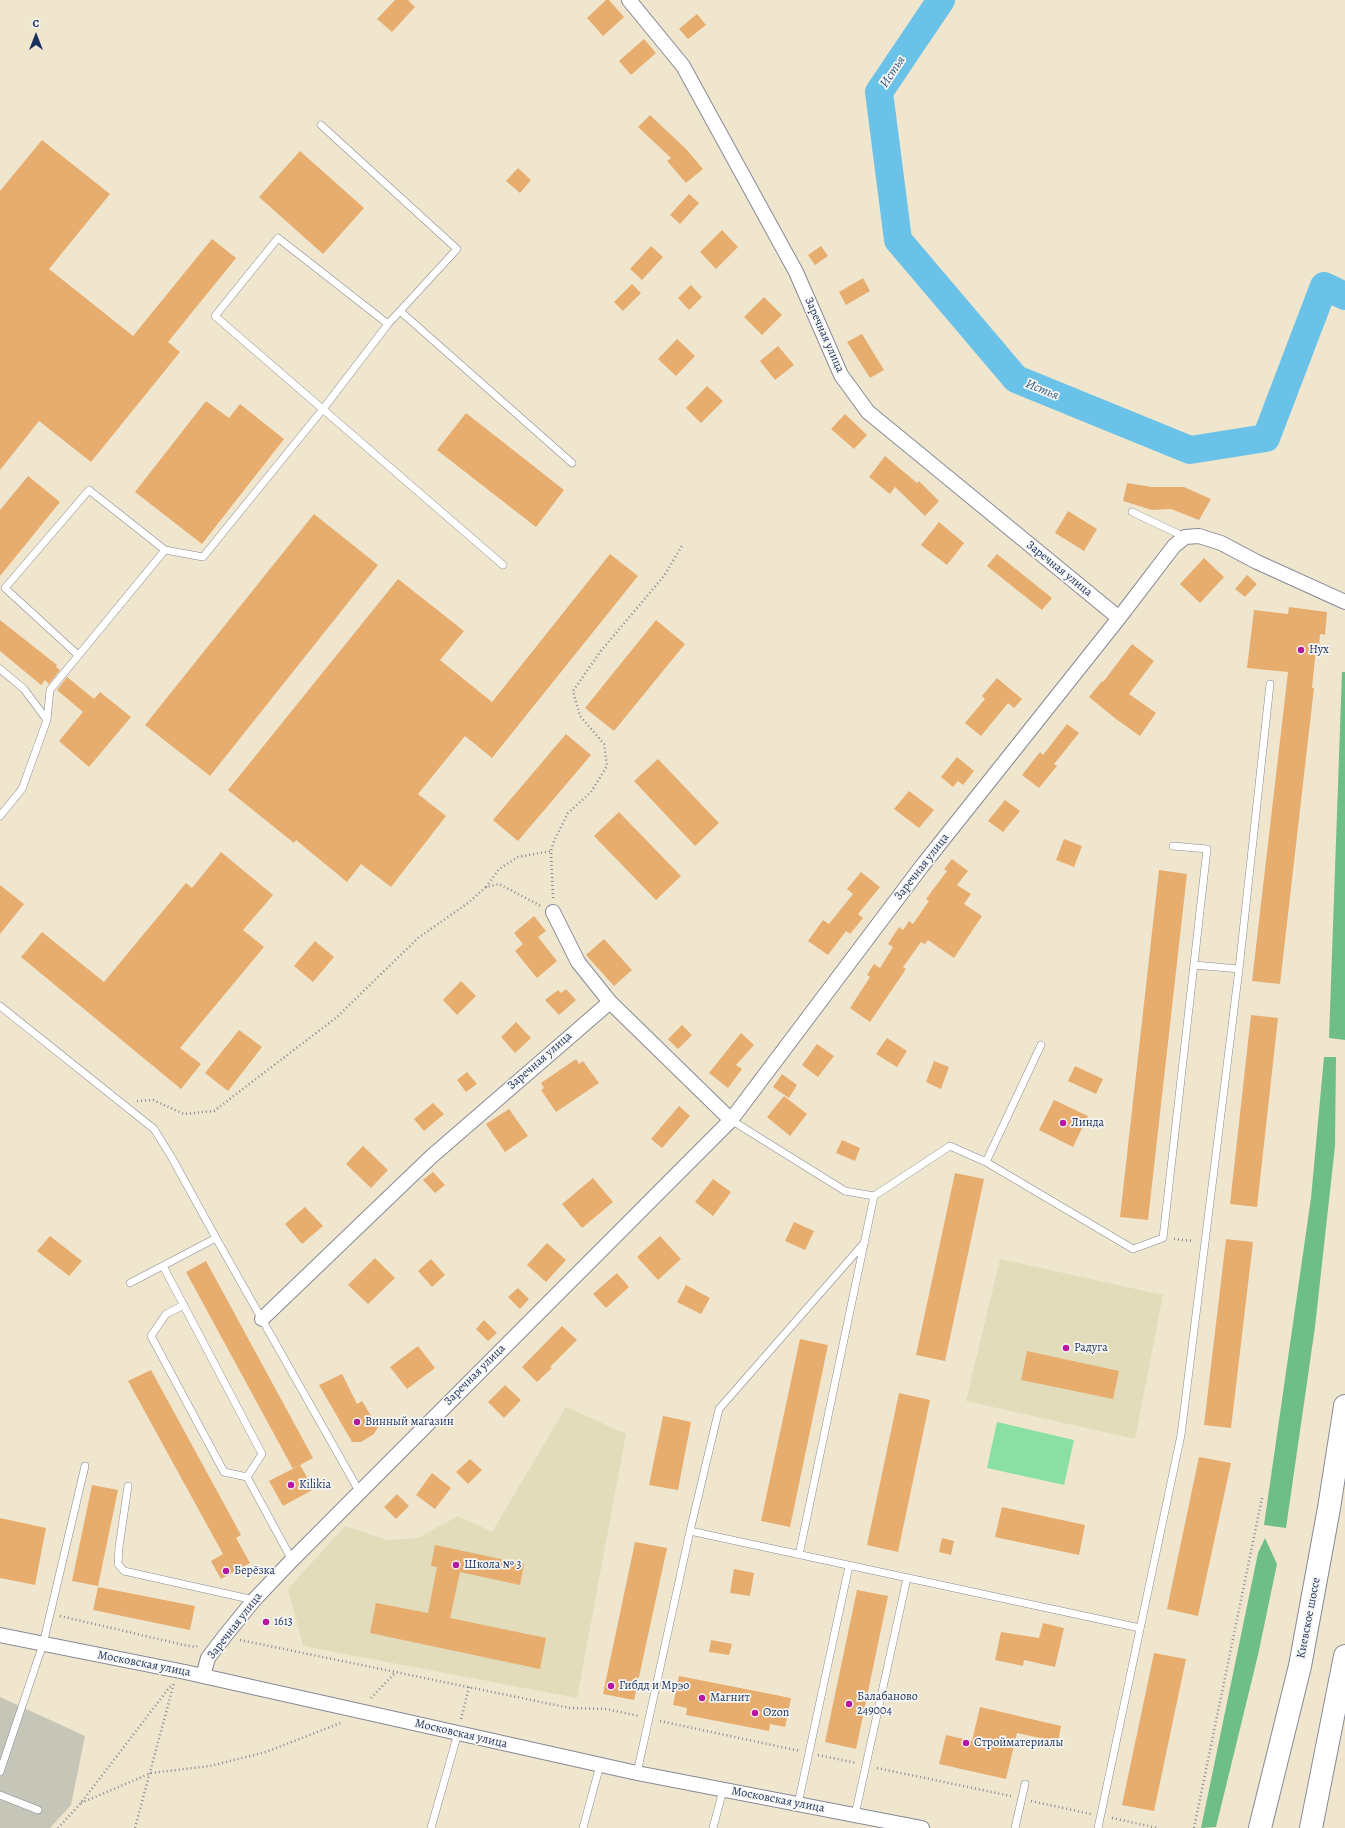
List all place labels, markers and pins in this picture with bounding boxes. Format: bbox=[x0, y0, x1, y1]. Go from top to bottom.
place label: Нух bbox=[1309, 643, 1329, 657]
marker: Нух bbox=[1296, 645, 1306, 655]
place label: Линда bbox=[1071, 1116, 1104, 1130]
marker: Линда bbox=[1058, 1118, 1068, 1128]
place label: Радуга bbox=[1074, 1341, 1108, 1355]
marker: Радуга bbox=[1061, 1343, 1071, 1353]
place label: Винный магазин bbox=[365, 1415, 454, 1429]
marker: Винный магазин bbox=[352, 1417, 362, 1427]
place label: Kilikia bbox=[299, 1478, 331, 1492]
marker: Kilikia bbox=[286, 1480, 296, 1490]
place label: Школа № 3 bbox=[464, 1558, 521, 1572]
marker: Школа № 3 bbox=[451, 1560, 461, 1570]
place label: Берёзка bbox=[234, 1564, 275, 1578]
marker: Берёзка bbox=[221, 1566, 231, 1576]
place label: 1613 bbox=[274, 1615, 293, 1629]
marker: 1613 bbox=[261, 1617, 271, 1627]
place label: Гибдд и Мрэо bbox=[619, 1679, 689, 1693]
marker: Гибдд и Мрэо bbox=[606, 1681, 616, 1691]
place label: Балабаново 249004 bbox=[857, 1690, 918, 1718]
place label: Магнит bbox=[710, 1691, 750, 1705]
marker: Магнит bbox=[697, 1693, 707, 1703]
marker: Балабаново 249004 bbox=[844, 1699, 854, 1709]
place label: Ozon bbox=[763, 1706, 789, 1720]
marker: Ozon bbox=[750, 1708, 760, 1718]
place label: Стройматериалы bbox=[974, 1736, 1063, 1750]
marker: Стройматериалы bbox=[961, 1738, 971, 1748]

